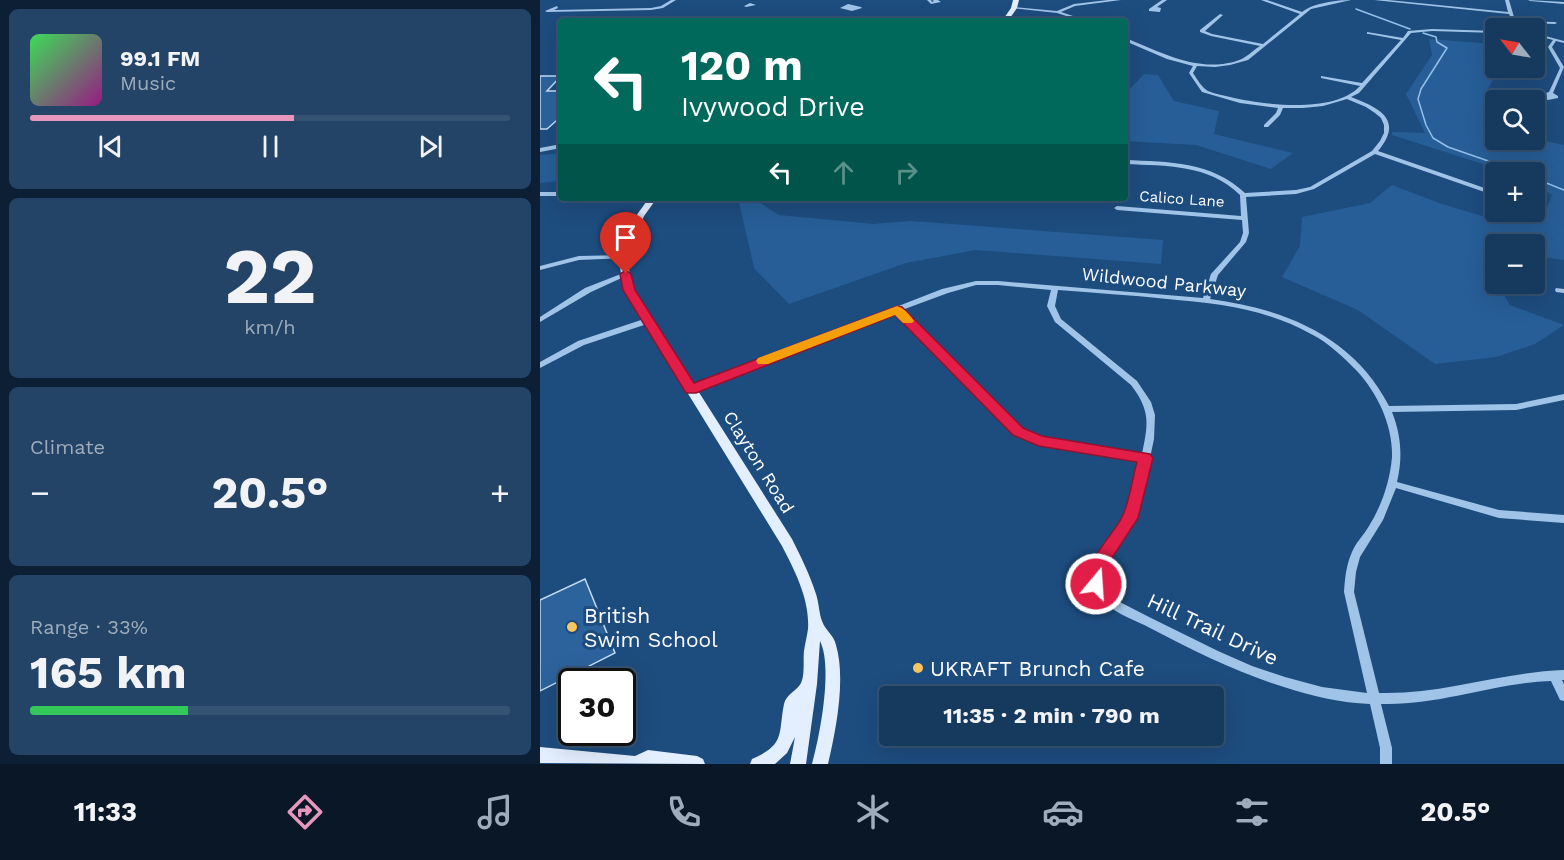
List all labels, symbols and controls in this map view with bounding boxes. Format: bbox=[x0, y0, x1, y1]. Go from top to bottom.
north arrow bbox=[1485, 18, 1545, 78]
map controls bbox=[1485, 18, 1545, 294]
text: 120 m bbox=[681, 41, 803, 90]
icon: left bbox=[582, 42, 660, 120]
text: 99.1 FM bbox=[120, 46, 200, 71]
text: Music bbox=[120, 71, 176, 95]
button: search bbox=[1485, 90, 1545, 150]
text: Ivywood Drive bbox=[681, 91, 865, 123]
icon: previous bbox=[94, 130, 127, 163]
icon: pause bbox=[254, 130, 287, 163]
icon: next bbox=[414, 130, 447, 163]
icon: left bbox=[764, 156, 797, 189]
icon: ahead bbox=[827, 156, 860, 189]
icon: right bbox=[890, 156, 923, 189]
button: + bbox=[1485, 162, 1545, 222]
street label: Calico Lane bbox=[1139, 187, 1225, 211]
pin bbox=[600, 212, 651, 274]
icon: arrive bbox=[609, 221, 642, 254]
text: 22 bbox=[224, 230, 316, 322]
button: − bbox=[1485, 234, 1545, 294]
street label: Wildwood Parkway bbox=[1081, 263, 1248, 301]
text: km/h bbox=[244, 315, 296, 339]
street label: Clayton Road bbox=[719, 407, 799, 517]
text: Climate bbox=[30, 435, 105, 459]
text: 20.5° bbox=[212, 466, 328, 519]
text: − bbox=[30, 473, 50, 512]
text: + bbox=[490, 473, 510, 512]
position arrow bbox=[1064, 552, 1128, 616]
street label: Hill Trail Drive bbox=[1143, 588, 1283, 670]
place label: British Swim School bbox=[584, 603, 718, 652]
text: Range · 33% bbox=[30, 615, 148, 639]
marker: British Swim School bbox=[565, 620, 579, 634]
text: 165 km bbox=[30, 646, 187, 699]
place label: UKRAFT Brunch Cafe bbox=[930, 656, 1145, 681]
marker: UKRAFT Brunch Cafe bbox=[911, 661, 925, 675]
speed limit sign: 30 bbox=[558, 668, 636, 746]
text: 11:35 · 2 min · 790 m bbox=[943, 703, 1160, 728]
icon: directions bbox=[284, 791, 326, 833]
icon: music bbox=[474, 791, 516, 833]
icon: phone bbox=[663, 791, 705, 833]
icon: climate bbox=[852, 791, 894, 833]
icon: car bbox=[1042, 791, 1084, 833]
icon: filters bbox=[1231, 791, 1273, 833]
text: 11:33 bbox=[74, 796, 137, 828]
text: 20.5° bbox=[1420, 796, 1490, 828]

